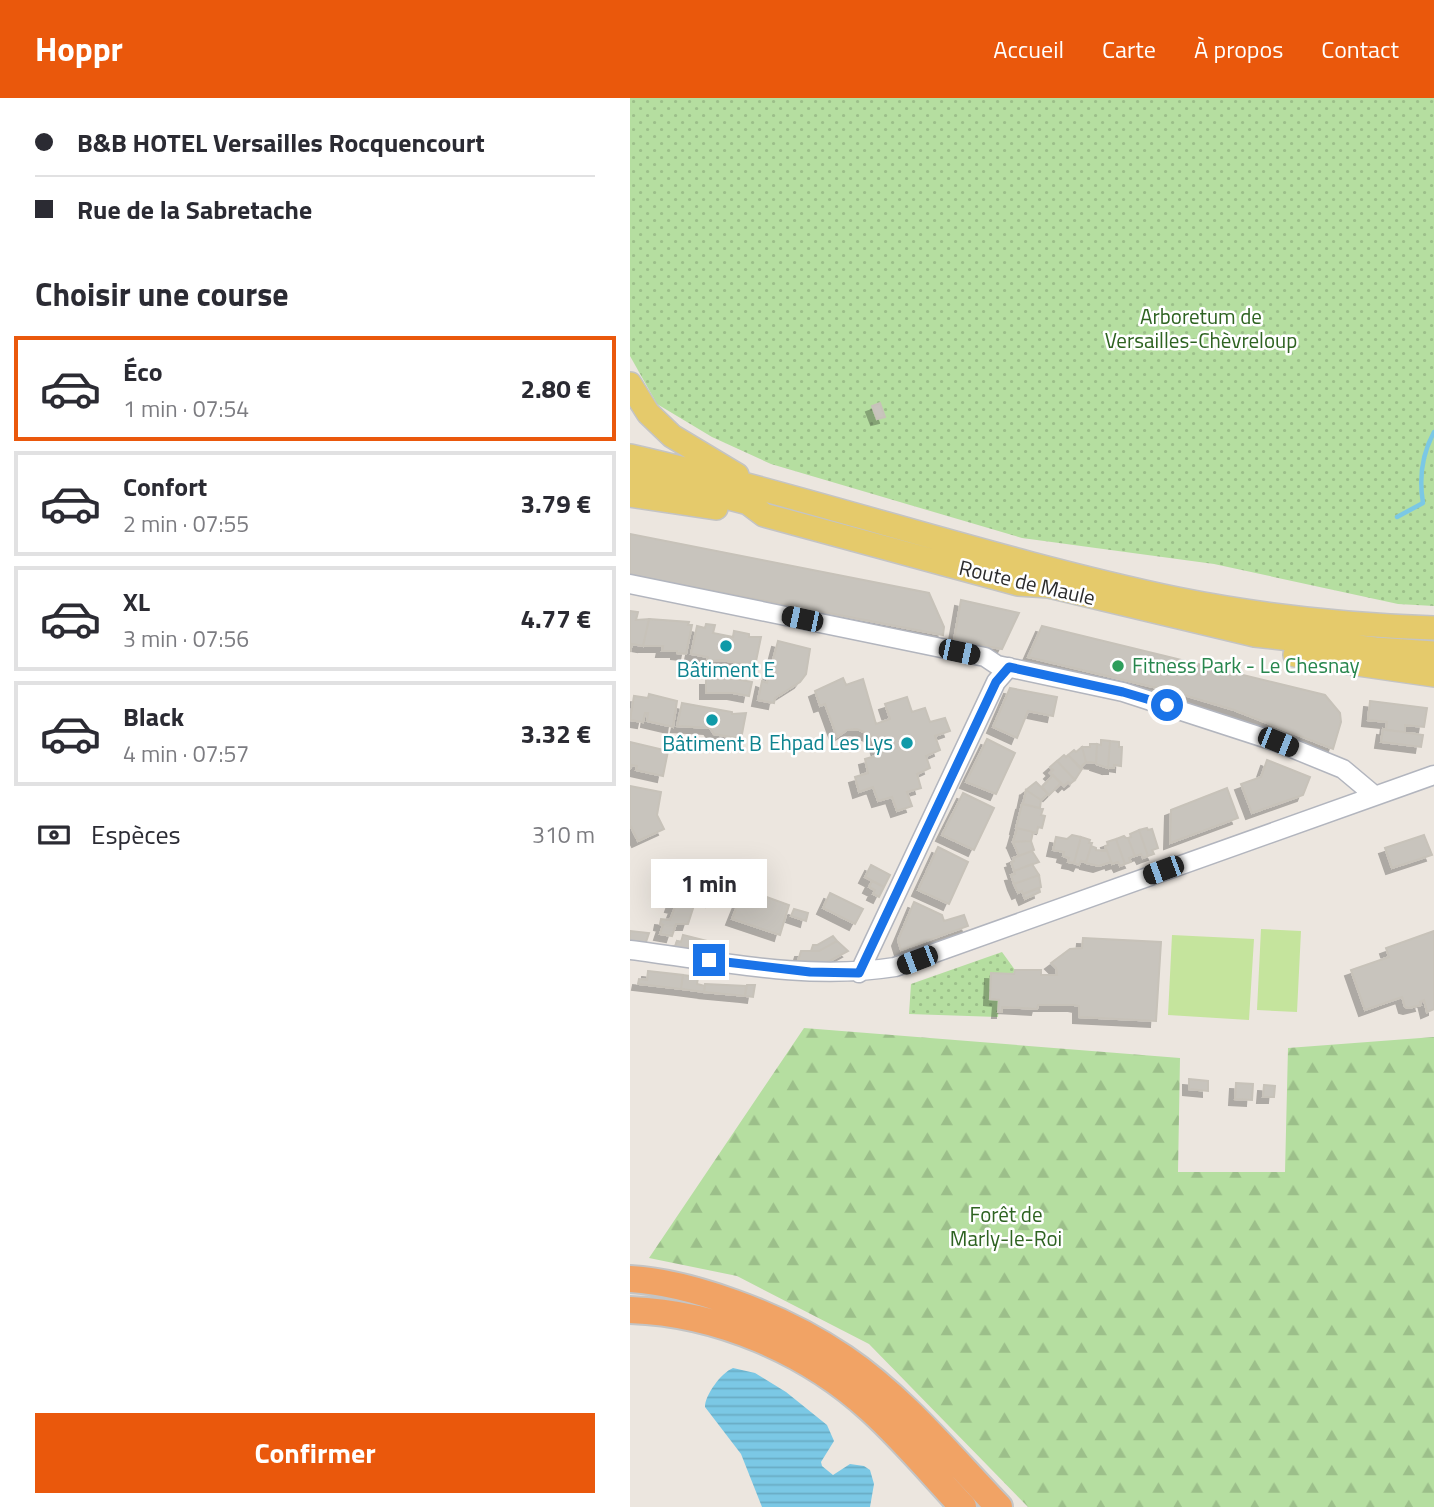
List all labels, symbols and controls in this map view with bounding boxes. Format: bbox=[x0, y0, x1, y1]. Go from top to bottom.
text: Hoppr bbox=[35, 24, 123, 74]
text: Accueil bbox=[993, 31, 1064, 67]
text: Carte bbox=[1102, 31, 1156, 67]
text: À propos bbox=[1194, 31, 1283, 67]
text: Contact bbox=[1321, 31, 1399, 67]
text: B&B HOTEL Versailles Rocquencourt bbox=[77, 123, 485, 162]
text: Rue de la Sabretache bbox=[77, 190, 312, 229]
text: Choisir une course bbox=[35, 270, 289, 318]
park label: Arboretum de Versailles-Chèvreloup bbox=[1105, 300, 1297, 356]
text: Éco bbox=[123, 352, 163, 391]
icon: car bbox=[39, 357, 102, 420]
text: 2.80 € bbox=[520, 369, 591, 408]
text: 1 min · 07:54 bbox=[123, 391, 249, 426]
text: Confort bbox=[123, 467, 207, 506]
icon: car bbox=[39, 472, 102, 535]
text: 3.79 € bbox=[520, 484, 591, 523]
text: 2 min · 07:55 bbox=[123, 506, 249, 541]
street label: Route de Maule bbox=[956, 551, 1098, 613]
text: XL bbox=[123, 582, 150, 621]
icon: car bbox=[39, 587, 102, 650]
text: 4.77 € bbox=[520, 599, 591, 638]
car bbox=[780, 604, 825, 634]
text: 3 min · 07:56 bbox=[123, 621, 249, 656]
car bbox=[937, 637, 982, 667]
marker: Bâtiment E bbox=[718, 638, 734, 654]
place label: Fitness Park - Le Chesnay bbox=[1132, 649, 1360, 681]
place label: Bâtiment E bbox=[677, 653, 775, 685]
marker: Fitness Park - Le Chesnay bbox=[1110, 658, 1126, 674]
route start bbox=[1151, 689, 1183, 721]
text: Black bbox=[123, 697, 184, 736]
icon: car bbox=[39, 702, 102, 765]
marker: Bâtiment B bbox=[704, 712, 720, 728]
text: 3.32 € bbox=[520, 714, 591, 753]
car bbox=[1255, 724, 1302, 760]
place label: Ehpad Les Lys bbox=[769, 726, 893, 758]
place label: Bâtiment B bbox=[662, 727, 762, 759]
marker: Ehpad Les Lys bbox=[899, 735, 915, 751]
text: 4 min · 07:57 bbox=[123, 736, 249, 771]
text: Espèces bbox=[91, 815, 181, 854]
icon: cash bbox=[35, 816, 73, 854]
text: 310 m bbox=[532, 817, 595, 852]
car bbox=[1140, 853, 1187, 887]
callout: 1 min bbox=[651, 858, 767, 908]
text: 1 min bbox=[681, 866, 737, 901]
car bbox=[894, 943, 941, 977]
route end bbox=[693, 944, 725, 976]
park label: Forêt de Marly-le-Roi bbox=[950, 1198, 1062, 1254]
button: Confirmer bbox=[35, 1413, 595, 1493]

